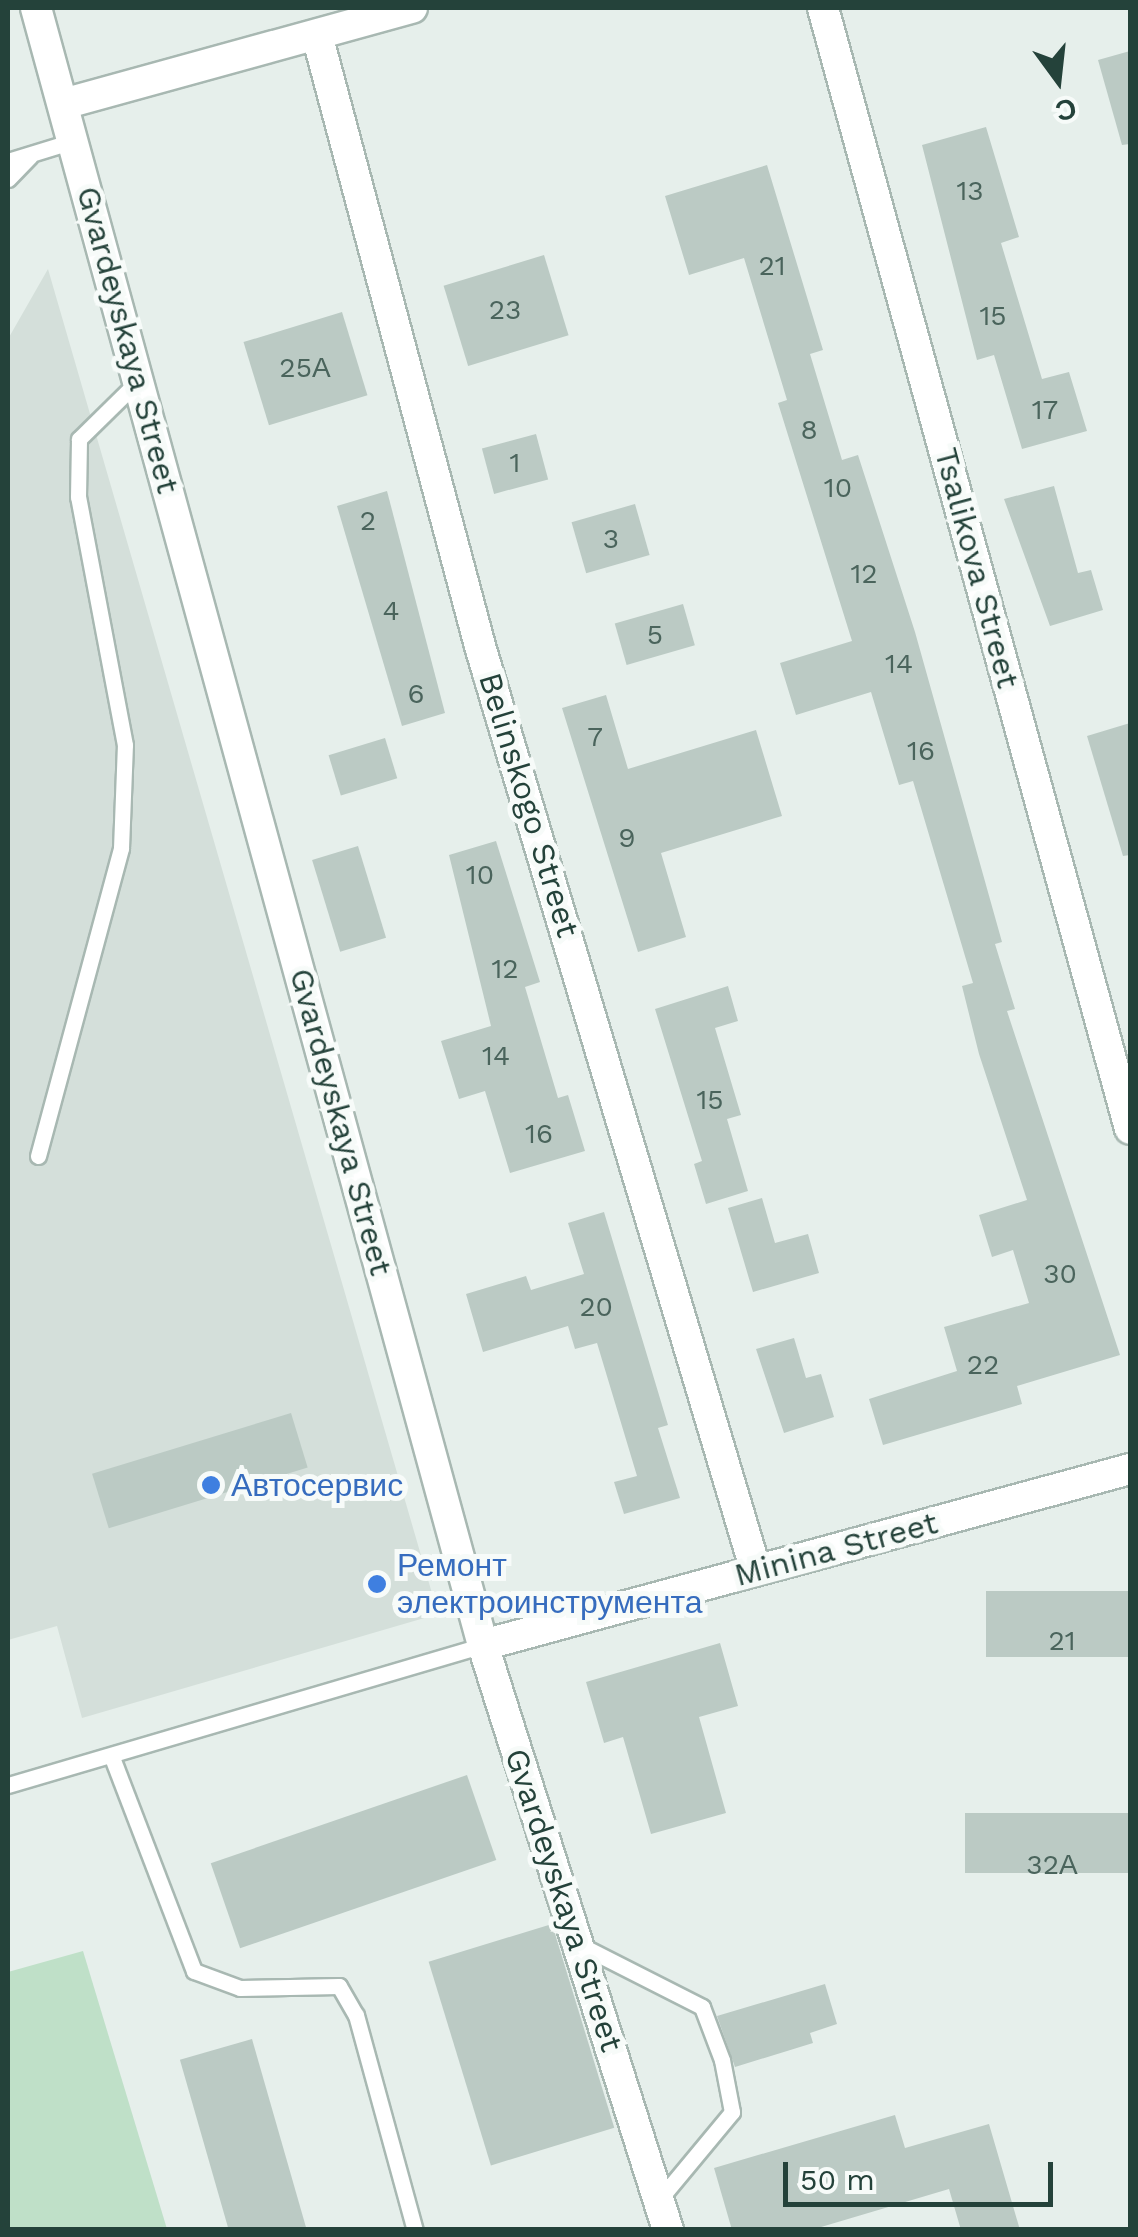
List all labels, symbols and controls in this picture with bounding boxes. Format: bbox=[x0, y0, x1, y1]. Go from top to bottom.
north arrow bbox=[1008, 30, 1108, 130]
text: С bbox=[1052, 91, 1080, 128]
house number: 13 bbox=[956, 174, 984, 208]
street label: Gvardeyskaya Street bbox=[68, 182, 188, 498]
house number: 21 bbox=[758, 249, 786, 283]
house number: 23 bbox=[489, 293, 521, 327]
house number: 15 bbox=[979, 299, 1007, 333]
house number: 25А bbox=[279, 351, 331, 385]
house number: 17 bbox=[1032, 393, 1058, 427]
house number: 8 bbox=[800, 413, 818, 447]
street label: Tsalikova Street bbox=[926, 443, 1028, 693]
house number: 1 bbox=[510, 446, 520, 480]
house number: 10 bbox=[824, 471, 852, 505]
house number: 2 bbox=[360, 504, 376, 538]
house number: 3 bbox=[603, 522, 619, 556]
house number: 12 bbox=[850, 557, 878, 591]
house number: 4 bbox=[382, 594, 400, 628]
house number: 5 bbox=[647, 618, 663, 652]
house number: 14 bbox=[885, 647, 913, 681]
street label: Belinskogo Street bbox=[471, 668, 587, 942]
house number: 6 bbox=[407, 677, 425, 711]
house number: 7 bbox=[587, 720, 603, 754]
house number: 16 bbox=[907, 734, 935, 768]
house number: 9 bbox=[618, 821, 636, 855]
house number: 10 bbox=[466, 858, 494, 892]
house number: 12 bbox=[491, 952, 519, 986]
street label: Gvardeyskaya Street bbox=[281, 964, 401, 1280]
house number: 14 bbox=[482, 1039, 510, 1073]
house number: 15 bbox=[696, 1083, 724, 1117]
house number: 16 bbox=[525, 1117, 553, 1151]
house number: 30 bbox=[1043, 1257, 1077, 1291]
house number: 20 bbox=[579, 1290, 613, 1324]
house number: 22 bbox=[967, 1348, 999, 1382]
place label: Автосервис bbox=[231, 1466, 403, 1504]
marker: Автосервис bbox=[200, 1474, 222, 1496]
street label: Minina Street bbox=[730, 1503, 942, 1595]
place label: Ремонт электроинструмента bbox=[397, 1547, 703, 1622]
marker: Ремонт электроинструмента bbox=[366, 1573, 388, 1595]
house number: 21 bbox=[1048, 1624, 1076, 1658]
street label: Gvardeyskaya Street bbox=[497, 1743, 631, 2057]
house number: 32А bbox=[1026, 1848, 1078, 1882]
scale bar bbox=[788, 2142, 1058, 2204]
text: 50 m bbox=[800, 2162, 875, 2197]

